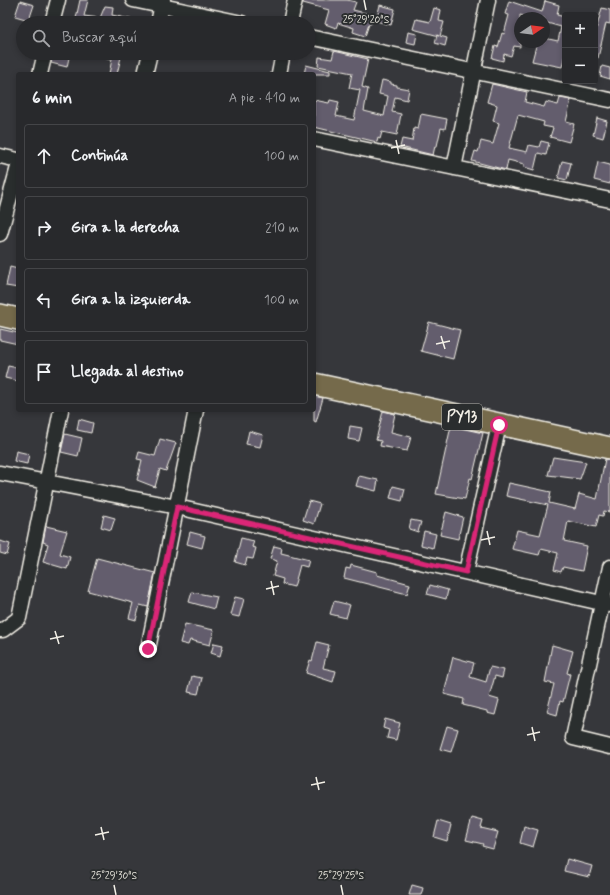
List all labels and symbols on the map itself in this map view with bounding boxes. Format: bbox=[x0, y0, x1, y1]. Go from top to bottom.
north arrow bbox=[514, 12, 550, 48]
text: 25°29'20"S bbox=[343, 13, 390, 27]
road number: PY13 bbox=[442, 404, 482, 430]
route start bbox=[490, 416, 508, 434]
route end bbox=[139, 640, 157, 658]
text: 25°29'30"S bbox=[91, 869, 137, 883]
text: 25°29'25"S bbox=[318, 869, 364, 883]

